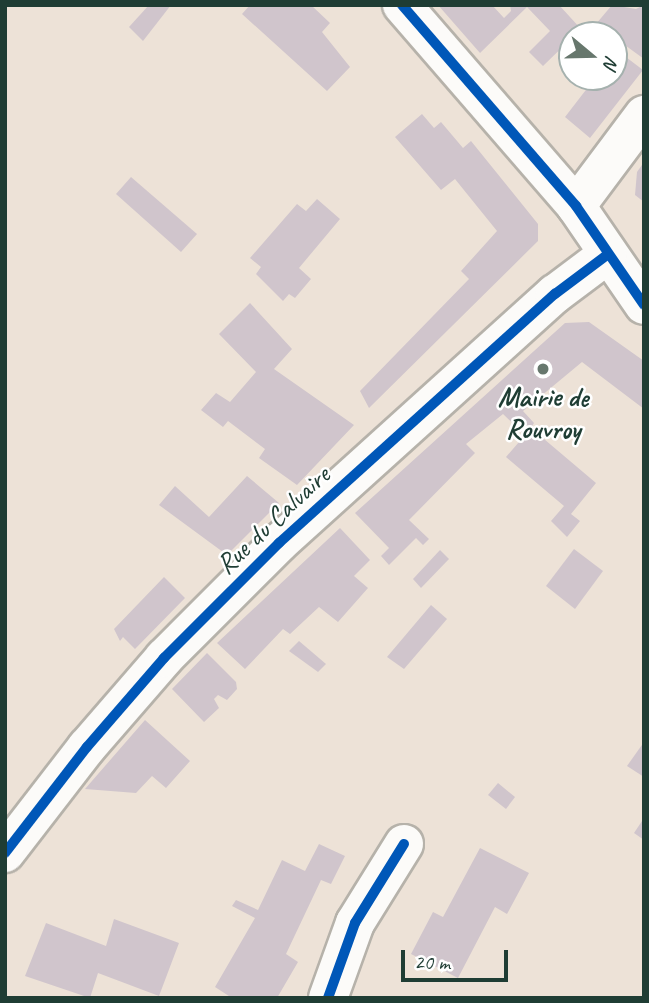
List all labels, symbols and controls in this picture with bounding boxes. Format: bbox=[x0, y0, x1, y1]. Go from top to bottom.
north arrow bbox=[558, 21, 628, 91]
text: N bbox=[598, 53, 624, 72]
marker: Mairie de Rouvroy bbox=[535, 361, 551, 377]
place label: Mairie de Rouvroy bbox=[498, 380, 588, 446]
street label: Rue du Calvaire bbox=[209, 459, 337, 581]
scale bar bbox=[404, 936, 511, 980]
text: 20 m bbox=[414, 949, 450, 975]

